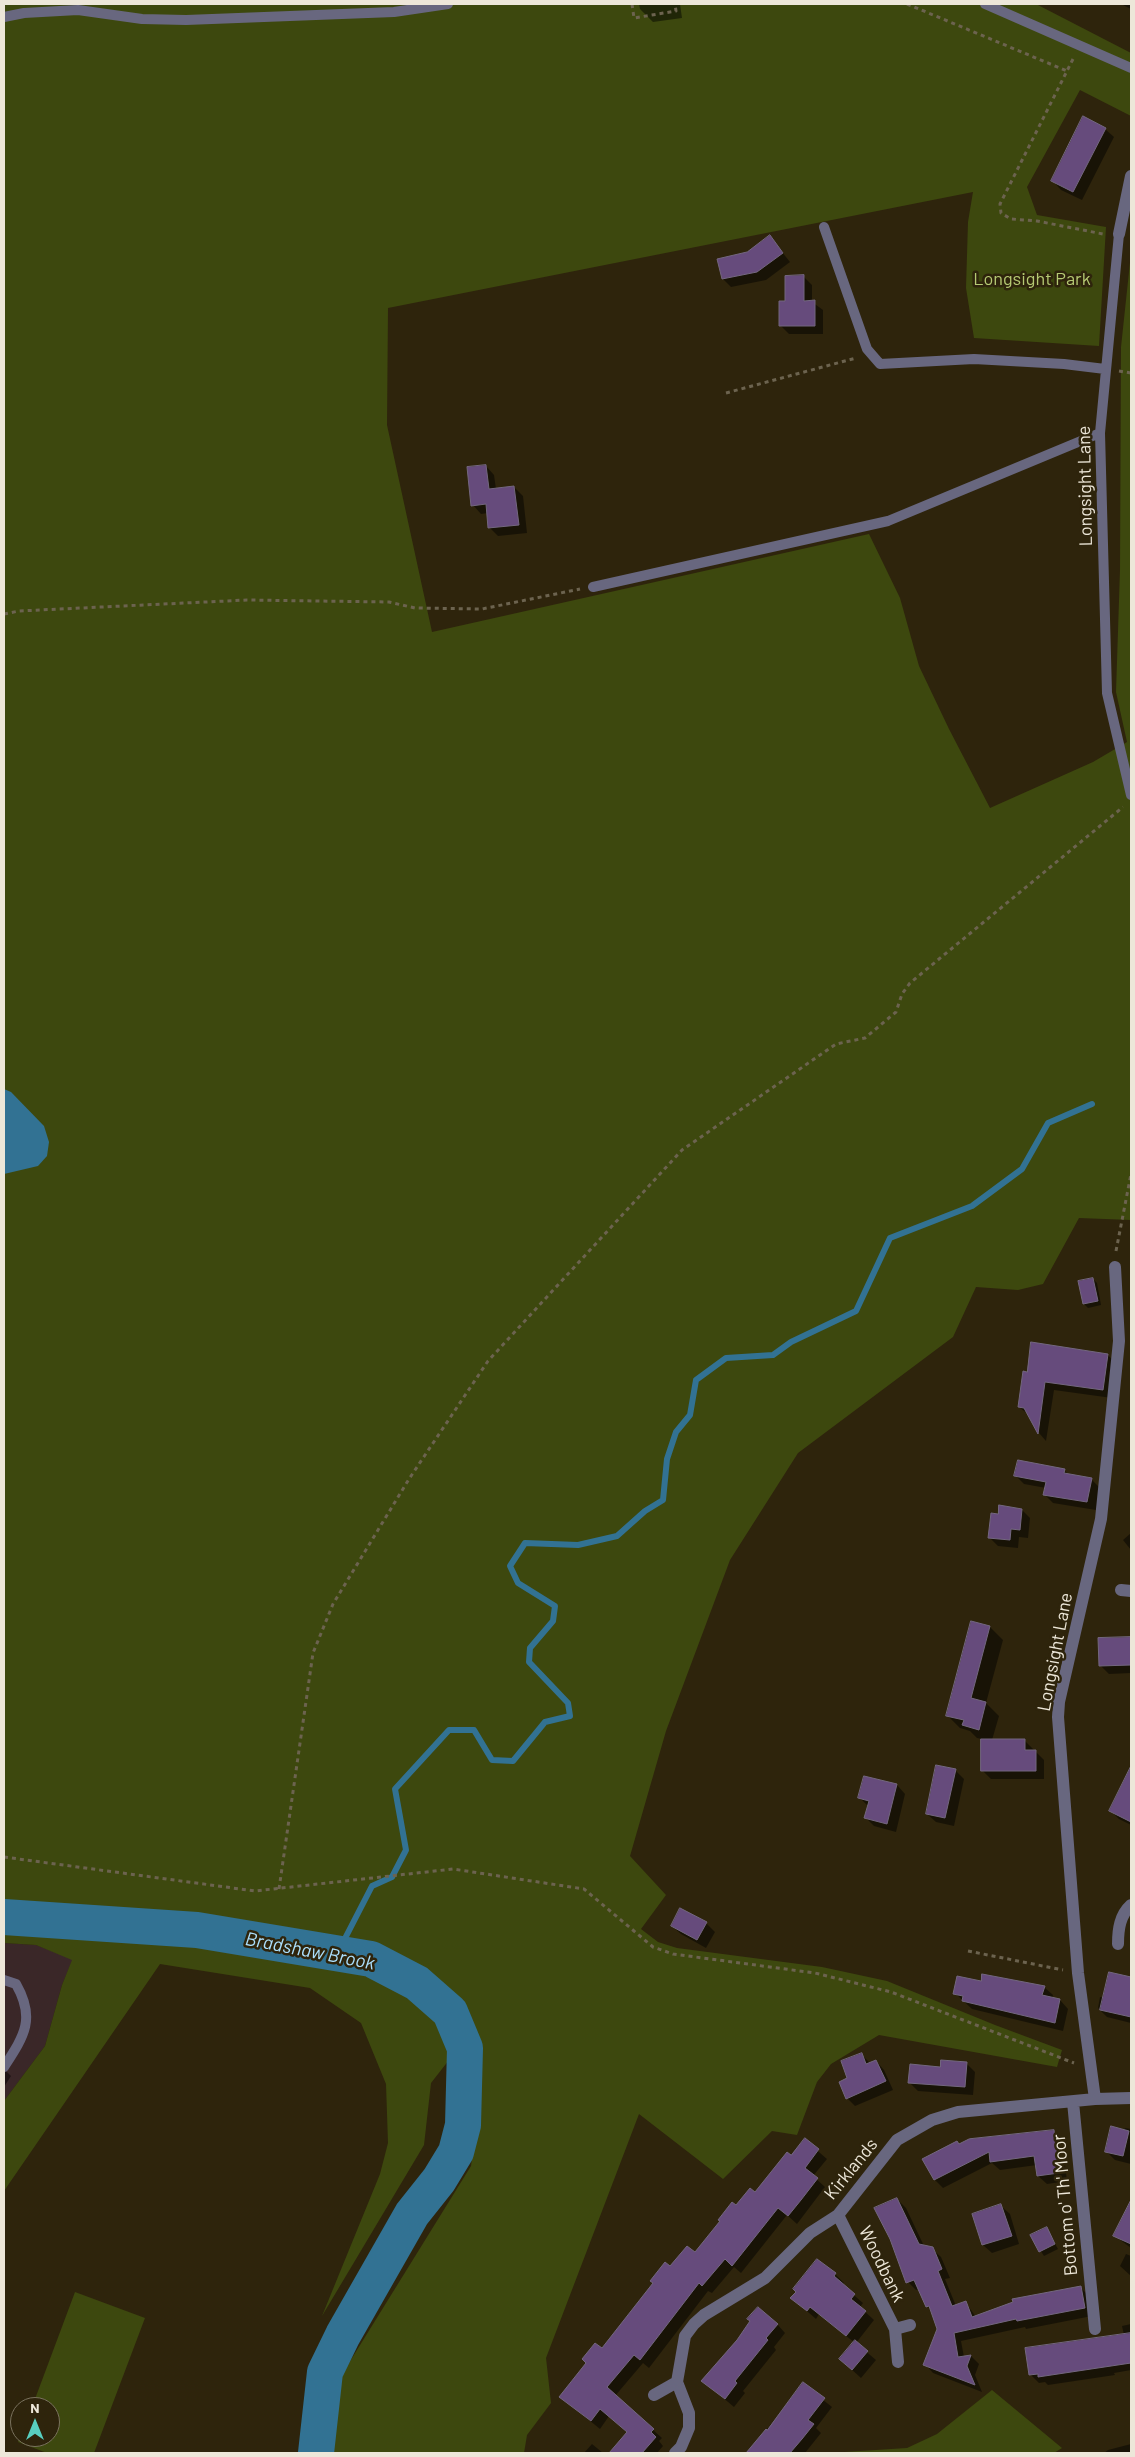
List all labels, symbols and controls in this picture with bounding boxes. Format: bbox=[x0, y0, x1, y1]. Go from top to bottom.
park label: Longsight Park bbox=[973, 268, 1091, 290]
street label: Longsight Lane bbox=[1073, 426, 1097, 546]
street label: Longsight Lane bbox=[1033, 1591, 1077, 1713]
water label: Bradshaw Brook bbox=[243, 1927, 377, 1975]
street label: Bottom o' Th' Moor bbox=[1048, 2133, 1082, 2277]
street label: Kirklands bbox=[820, 2134, 882, 2204]
street label: Woodbank bbox=[854, 2222, 910, 2306]
north arrow bbox=[10, 2397, 60, 2447]
text: N bbox=[30, 2399, 40, 2416]

